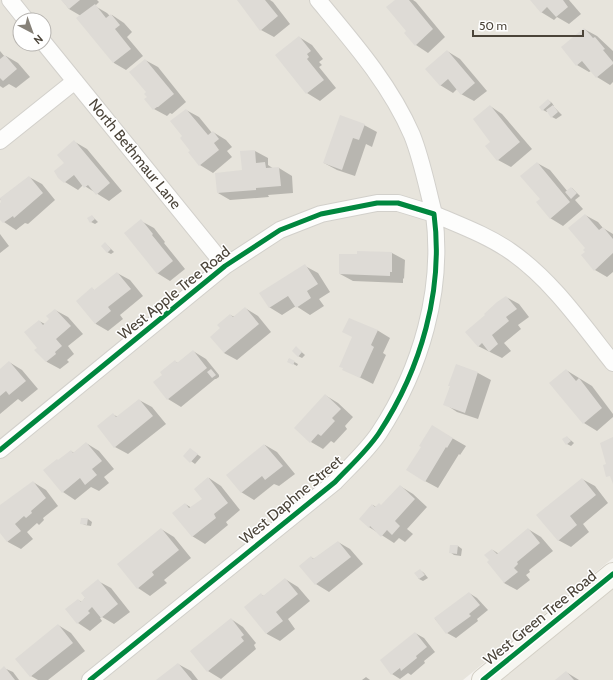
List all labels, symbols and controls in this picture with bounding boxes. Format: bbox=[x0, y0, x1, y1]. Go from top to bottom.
north arrow bbox=[12, 12, 52, 52]
scale bar bbox=[473, 12, 583, 38]
text: 50 m bbox=[479, 18, 507, 33]
text: N bbox=[31, 32, 46, 47]
street label: North Bethmaur Lane bbox=[85, 95, 185, 213]
street label: West Apple Tree Road bbox=[114, 242, 234, 344]
street label: West Daphne Street bbox=[236, 452, 346, 548]
street label: West Green Tree Road bbox=[480, 567, 600, 669]

